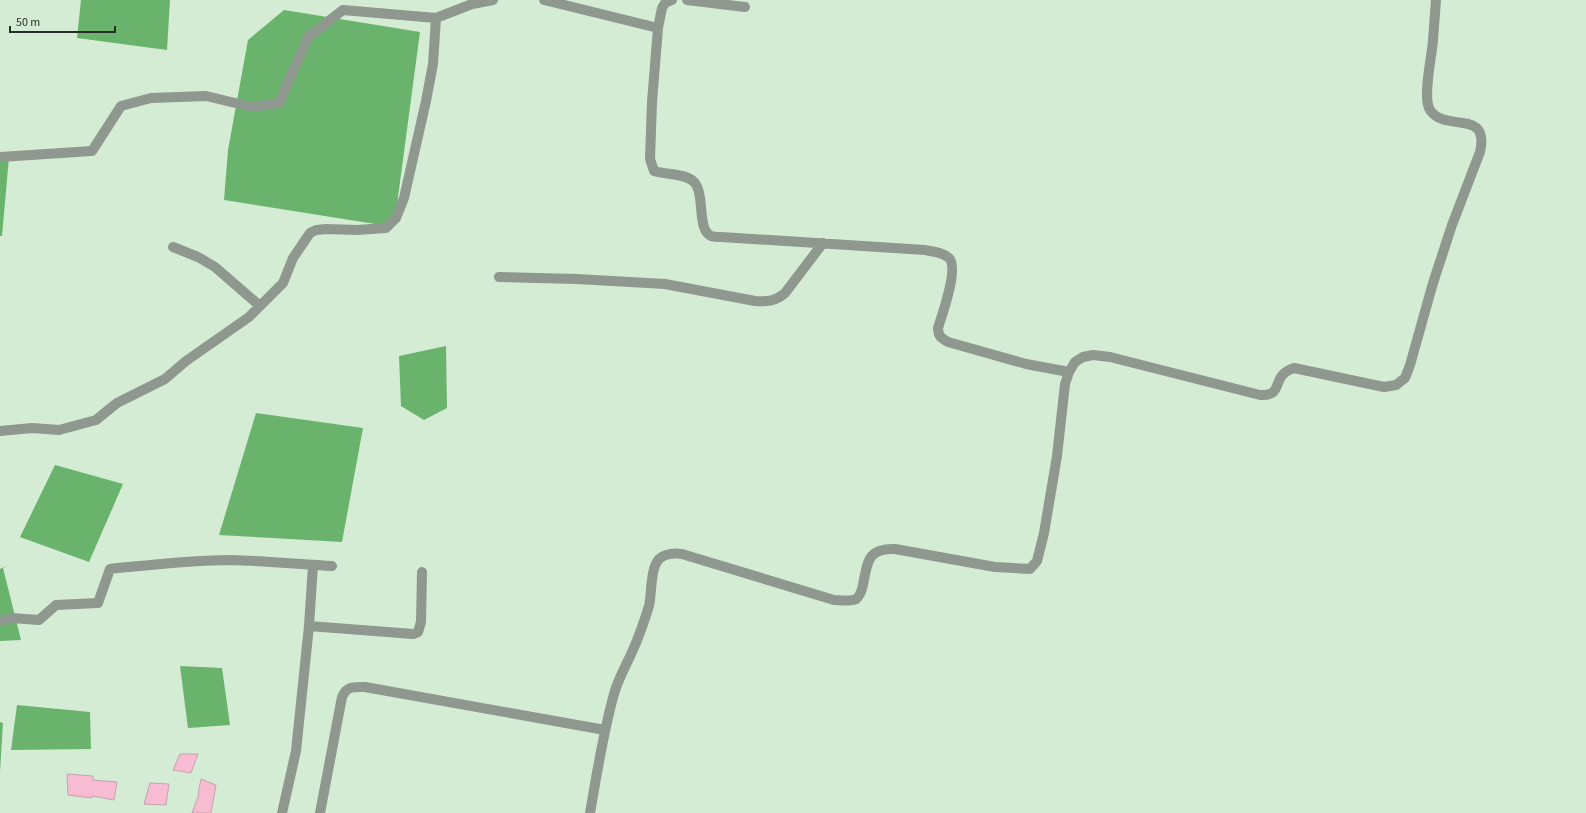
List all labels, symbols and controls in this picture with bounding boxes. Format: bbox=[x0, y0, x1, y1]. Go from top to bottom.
scale bar bbox=[10, 8, 115, 34]
text: 50 m bbox=[16, 14, 40, 31]

